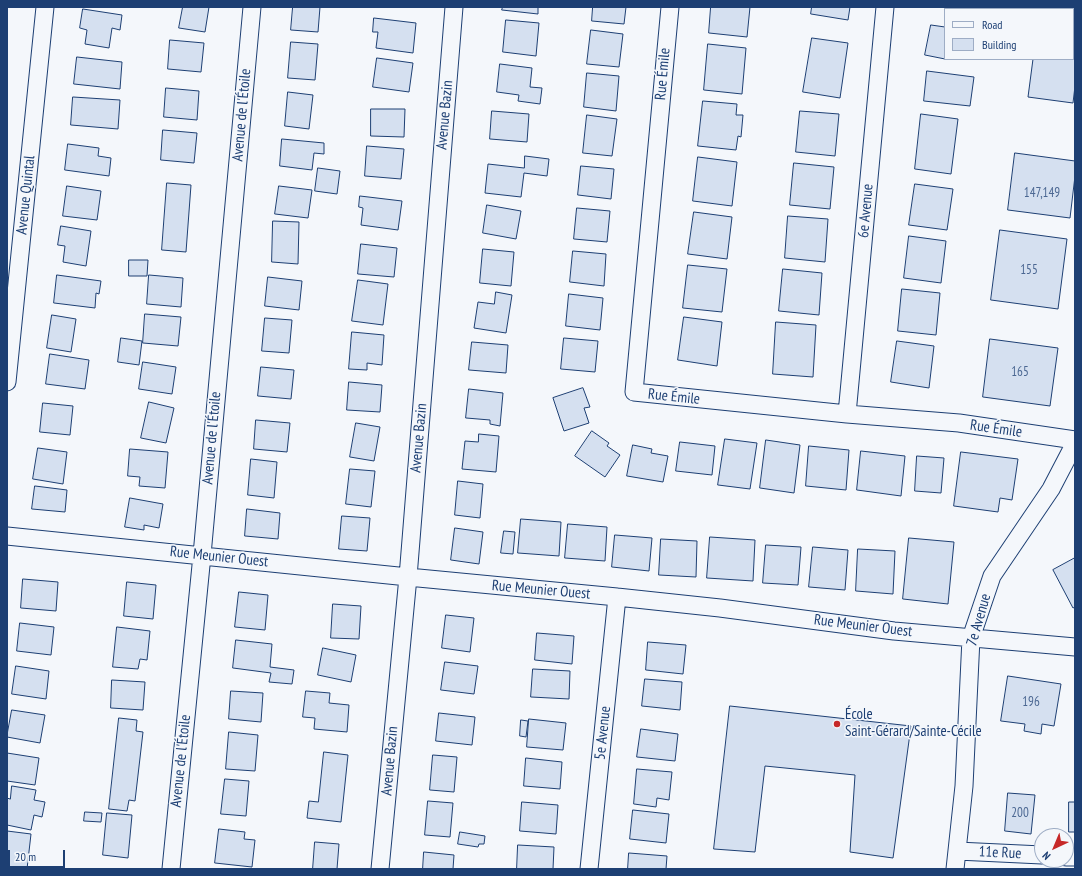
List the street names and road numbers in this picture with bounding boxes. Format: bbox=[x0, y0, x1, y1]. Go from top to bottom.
street label: Rue Émile bbox=[652, 47, 674, 101]
street label: Avenue de l'Étoile bbox=[229, 68, 255, 162]
street label: Avenue Bazin bbox=[433, 80, 457, 150]
street label: Avenue Quintal bbox=[13, 155, 39, 235]
street label: 6e Avenue bbox=[855, 183, 877, 239]
street label: Rue Émile bbox=[647, 385, 701, 409]
street label: Avenue de l'Étoile bbox=[199, 391, 225, 485]
street label: Avenue Bazin bbox=[407, 403, 431, 473]
street label: Rue Émile bbox=[969, 416, 1023, 442]
street label: Rue Meunier Ouest bbox=[169, 543, 269, 571]
street label: Rue Meunier Ouest bbox=[491, 577, 591, 603]
street label: 7e Avenue bbox=[963, 592, 995, 648]
street label: Rue Meunier Ouest bbox=[813, 611, 913, 641]
street label: 5e Avenue bbox=[591, 705, 615, 761]
street label: Avenue de l'Étoile bbox=[167, 714, 195, 808]
street label: Avenue Bazin bbox=[378, 726, 402, 796]
street label: 11e Rue bbox=[978, 843, 1022, 863]

